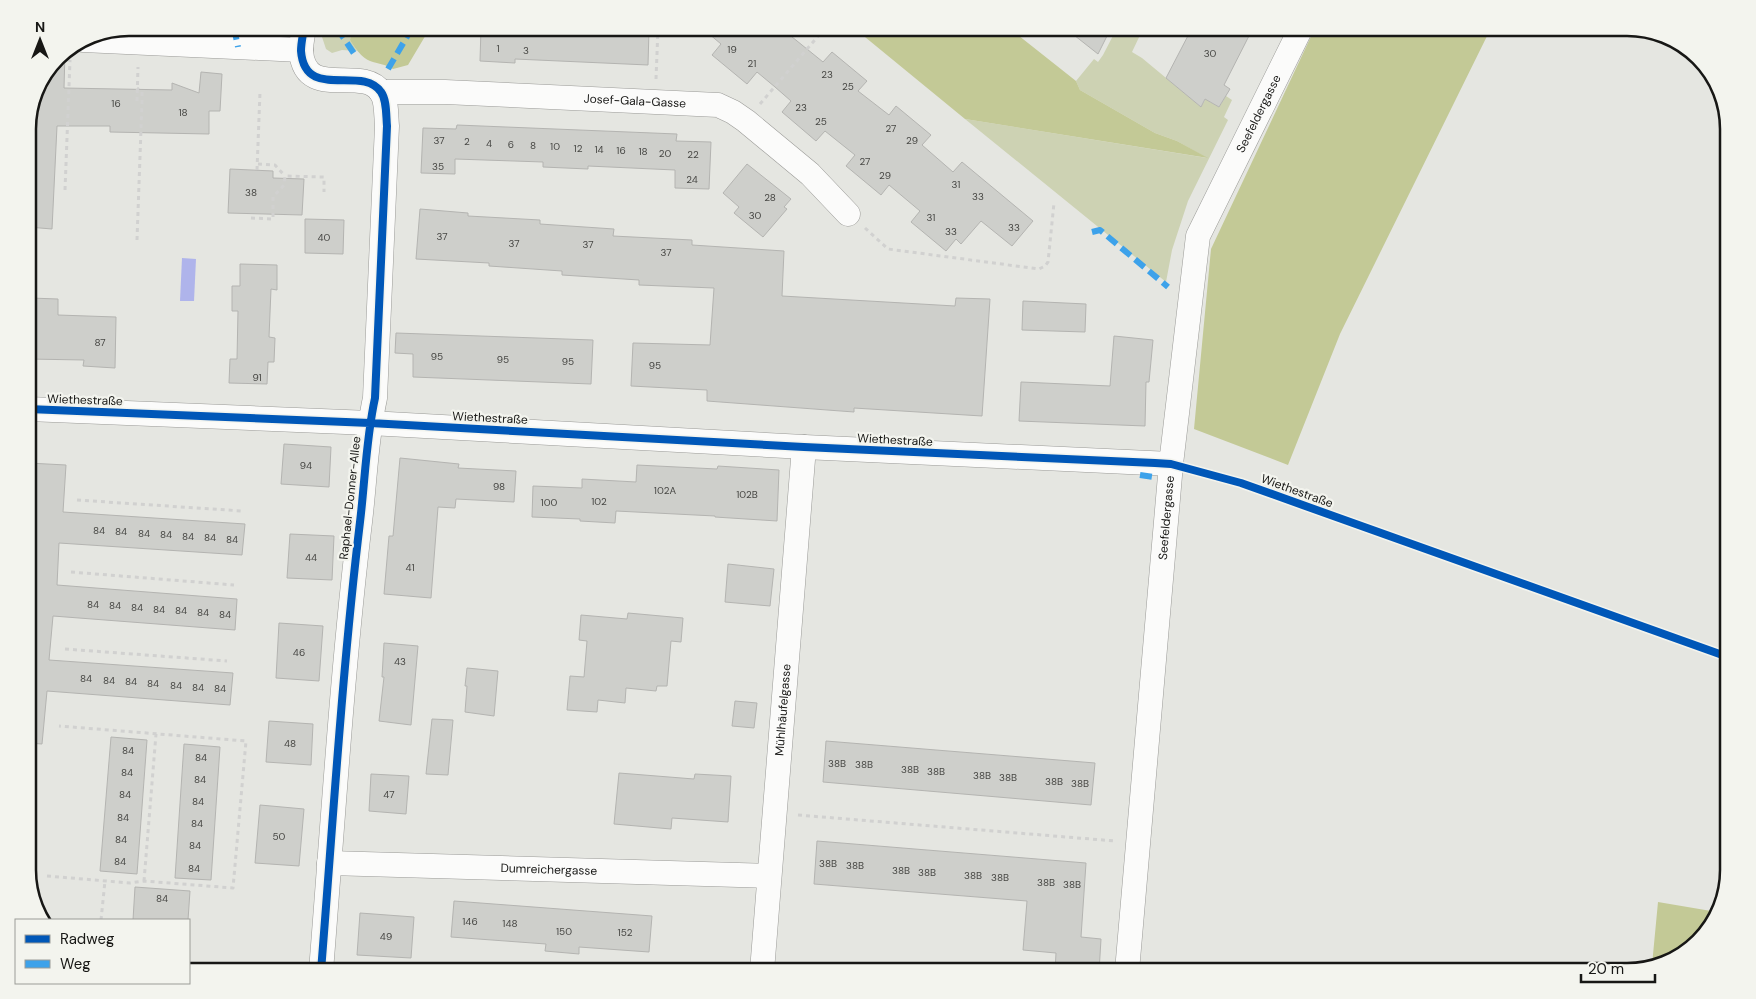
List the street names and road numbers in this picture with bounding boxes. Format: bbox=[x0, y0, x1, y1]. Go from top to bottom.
street label: Seefeldergasse bbox=[1233, 72, 1285, 155]
street label: Josef-Gala-Gasse bbox=[583, 91, 687, 111]
street label: Wiethestraße bbox=[47, 391, 123, 409]
street label: Wiethestraße bbox=[452, 408, 528, 428]
street label: Wiethestraße bbox=[857, 430, 933, 450]
street label: Raphael-Donner-Allee bbox=[336, 435, 364, 560]
street label: Wiethestraße bbox=[1259, 471, 1335, 511]
street label: Seefeldergasse bbox=[1155, 475, 1178, 561]
street label: Mühlhäufelgasse bbox=[771, 663, 795, 757]
street label: Dumreichergasse bbox=[500, 860, 598, 879]

